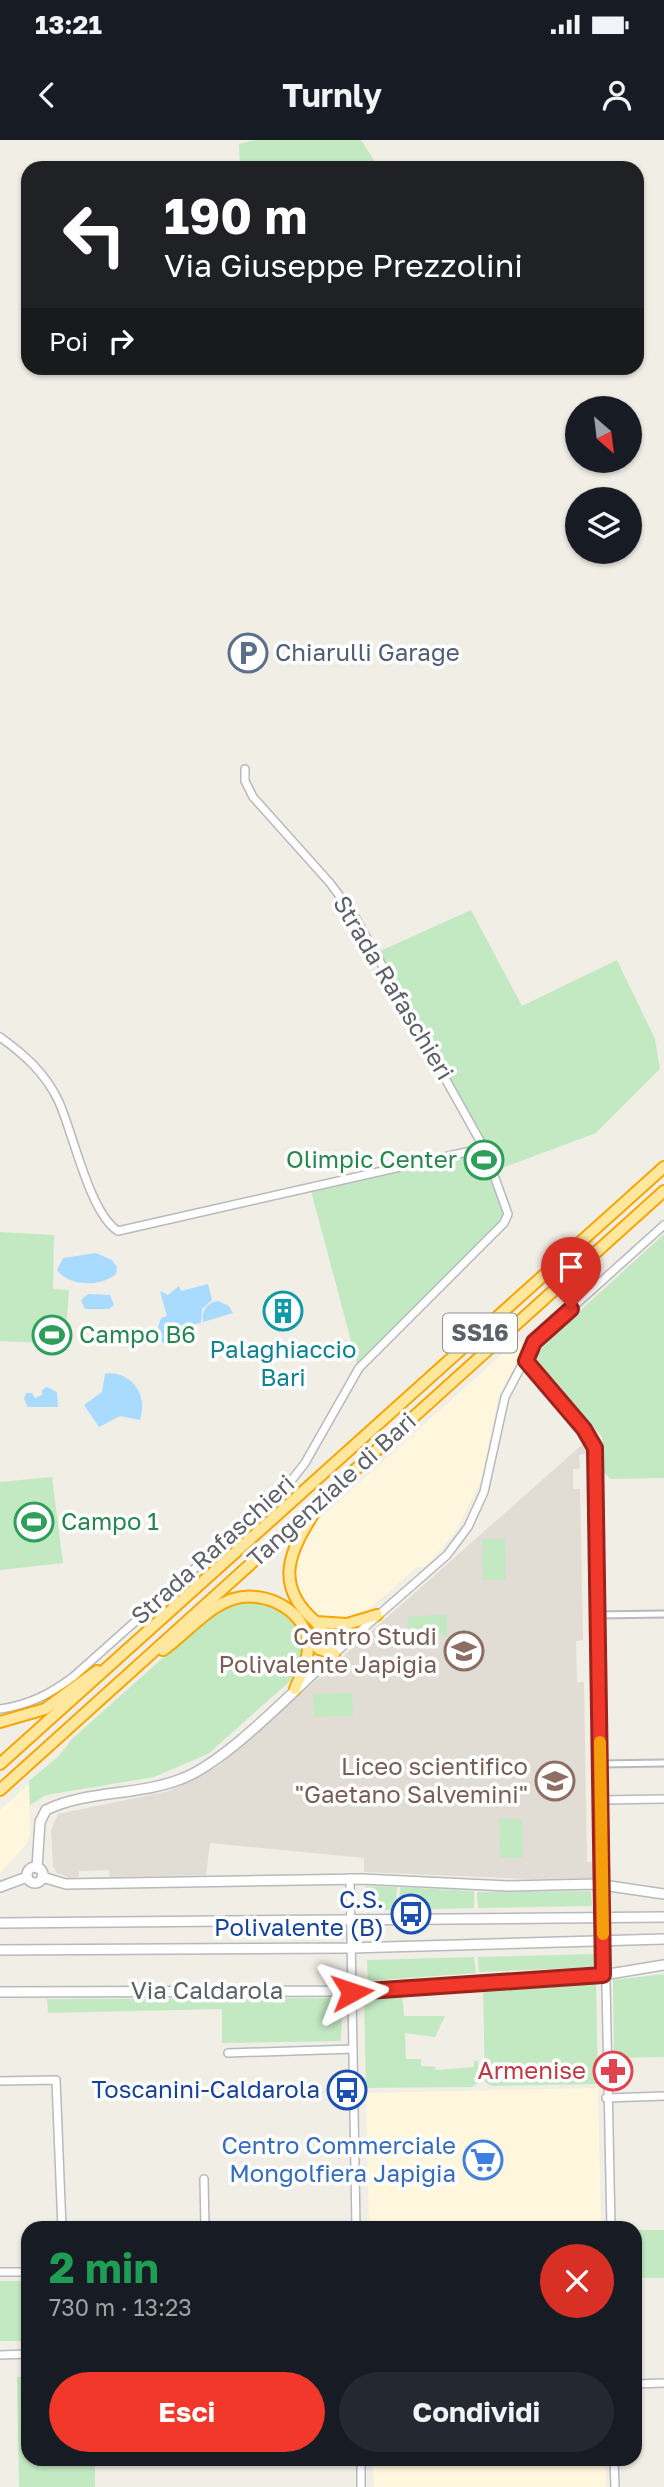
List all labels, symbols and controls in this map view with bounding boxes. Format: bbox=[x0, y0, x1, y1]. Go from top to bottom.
text: 13:21 bbox=[35, 9, 102, 40]
icon: back bbox=[28, 76, 66, 114]
text: Turnly bbox=[282, 76, 382, 114]
icon: person bbox=[598, 76, 636, 114]
text: 190 m bbox=[164, 186, 307, 245]
icon: left bbox=[49, 189, 140, 280]
text: Via Giuseppe Prezzolini bbox=[164, 246, 523, 284]
icon: right bbox=[102, 322, 140, 360]
text: Poi bbox=[49, 326, 88, 357]
north arrow bbox=[565, 396, 642, 472]
map controls bbox=[565, 396, 642, 564]
button: layers bbox=[565, 487, 642, 564]
parking icon: Chiarulli Garage bbox=[227, 632, 269, 674]
place label: Chiarulli Garage bbox=[275, 637, 460, 666]
street label: Strada Rafaschieri bbox=[328, 890, 461, 1085]
sports icon: Olimpic Center bbox=[463, 1139, 505, 1181]
place label: Olimpic Center bbox=[286, 1144, 457, 1173]
pin bbox=[541, 1237, 601, 1309]
icon: arrive bbox=[552, 1248, 590, 1286]
building icon: Palaghiaccio Bari bbox=[262, 1290, 304, 1332]
sports icon: Campo B6 bbox=[31, 1314, 73, 1356]
road number: SS16 bbox=[443, 1314, 517, 1352]
place label: Campo B6 bbox=[79, 1319, 196, 1348]
place label: Palaghiaccio Bari bbox=[210, 1334, 356, 1391]
street label: Tangenziale di Bari bbox=[241, 1406, 421, 1572]
street label: Strada Rafaschieri bbox=[124, 1468, 300, 1630]
sports icon: Campo 1 bbox=[13, 1501, 55, 1543]
place label: Campo 1 bbox=[61, 1506, 159, 1535]
place label: Centro Studi Polivalente Japigia bbox=[219, 1621, 437, 1678]
school or university icon: Centro Studi Polivalente Japigia bbox=[443, 1630, 485, 1672]
place label: Liceo scientifico "Gaetano Salvemini" bbox=[295, 1751, 528, 1808]
school or university icon: Liceo scientifico "Gaetano Salvemini" bbox=[534, 1760, 576, 1802]
place label: C.S. Polivalente (B) bbox=[214, 1884, 384, 1941]
bus stop icon: C.S. Polivalente (B) bbox=[390, 1893, 432, 1935]
position arrow bbox=[315, 1955, 389, 2029]
street label: Via Caldarola bbox=[131, 1975, 283, 2004]
pharmacy icon: Armenise bbox=[592, 2050, 634, 2092]
place label: Armenise bbox=[478, 2055, 586, 2084]
bus stop icon: Toscanini-Caldarola bbox=[326, 2069, 368, 2111]
place label: Toscanini-Caldarola bbox=[92, 2074, 320, 2103]
place label: Centro Commerciale Mongolfiera Japigia bbox=[221, 2130, 456, 2187]
supermarket icon: Centro Commerciale Mongolfiera Japigia bbox=[462, 2139, 504, 2181]
text: 2 min bbox=[49, 2242, 159, 2292]
button: close bbox=[540, 2244, 614, 2318]
text: 730 m · 13:23 bbox=[49, 2293, 192, 2321]
button: Esci bbox=[49, 2372, 325, 2452]
button: Condividi bbox=[339, 2372, 614, 2452]

